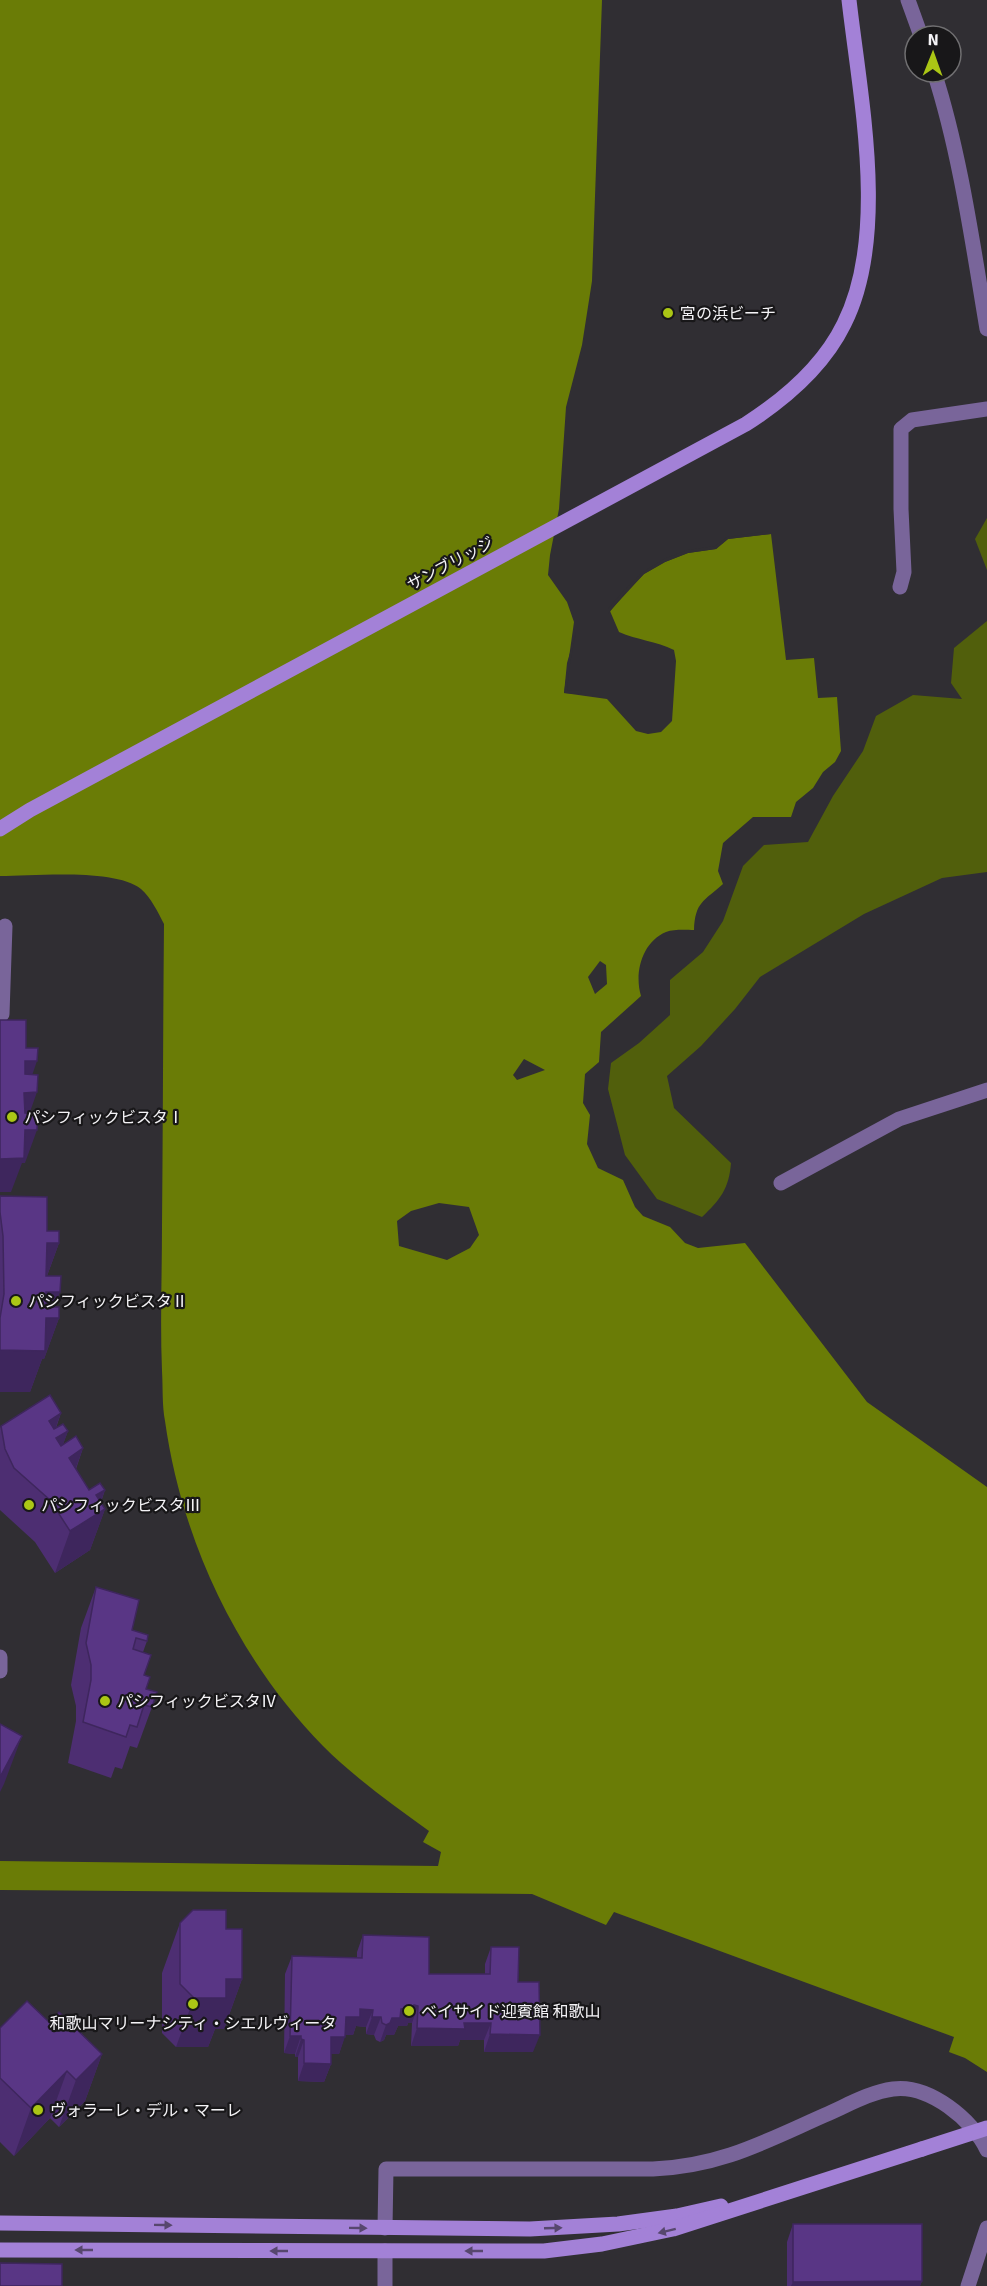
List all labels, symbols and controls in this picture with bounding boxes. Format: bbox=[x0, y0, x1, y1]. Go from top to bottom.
north arrow bbox=[903, 24, 963, 84]
text: N bbox=[928, 30, 939, 50]
place label: 宮の浜ビーチ bbox=[680, 304, 776, 324]
marker: 宮の浜ビーチ bbox=[661, 306, 675, 320]
street label: サンブリッジ bbox=[404, 533, 497, 595]
place label: パシフィックビスタⅠ bbox=[24, 1108, 184, 1128]
marker: パシフィックビスタⅠ bbox=[5, 1110, 19, 1124]
place label: パシフィックビスタⅡ bbox=[28, 1292, 188, 1312]
marker: パシフィックビスタⅡ bbox=[9, 1294, 23, 1308]
place label: パシフィックビスタⅢ bbox=[41, 1496, 201, 1516]
marker: パシフィックビスタⅢ bbox=[22, 1498, 36, 1512]
place label: パシフィックビスタⅣ bbox=[117, 1692, 277, 1712]
marker: パシフィックビスタⅣ bbox=[98, 1694, 112, 1708]
marker: 和歌山マリーナシティ・シエルヴィータ bbox=[186, 1997, 200, 2011]
place label: ベイサイド迎賓館 和歌山 bbox=[421, 2002, 601, 2022]
marker: ベイサイド迎賓館 和歌山 bbox=[402, 2004, 416, 2018]
place label: 和歌山マリーナシティ・シエルヴィータ bbox=[49, 2014, 337, 2034]
place label: ヴォラーレ・デル・マーレ bbox=[50, 2101, 242, 2121]
marker: ヴォラーレ・デル・マーレ bbox=[31, 2103, 45, 2117]
one-way arrow bbox=[154, 2220, 173, 2230]
one-way arrow bbox=[349, 2223, 368, 2233]
one-way arrow bbox=[544, 2223, 563, 2233]
one-way arrow bbox=[658, 2226, 676, 2236]
one-way arrow bbox=[74, 2245, 93, 2255]
one-way arrow bbox=[269, 2246, 288, 2256]
one-way arrow bbox=[464, 2246, 483, 2256]

